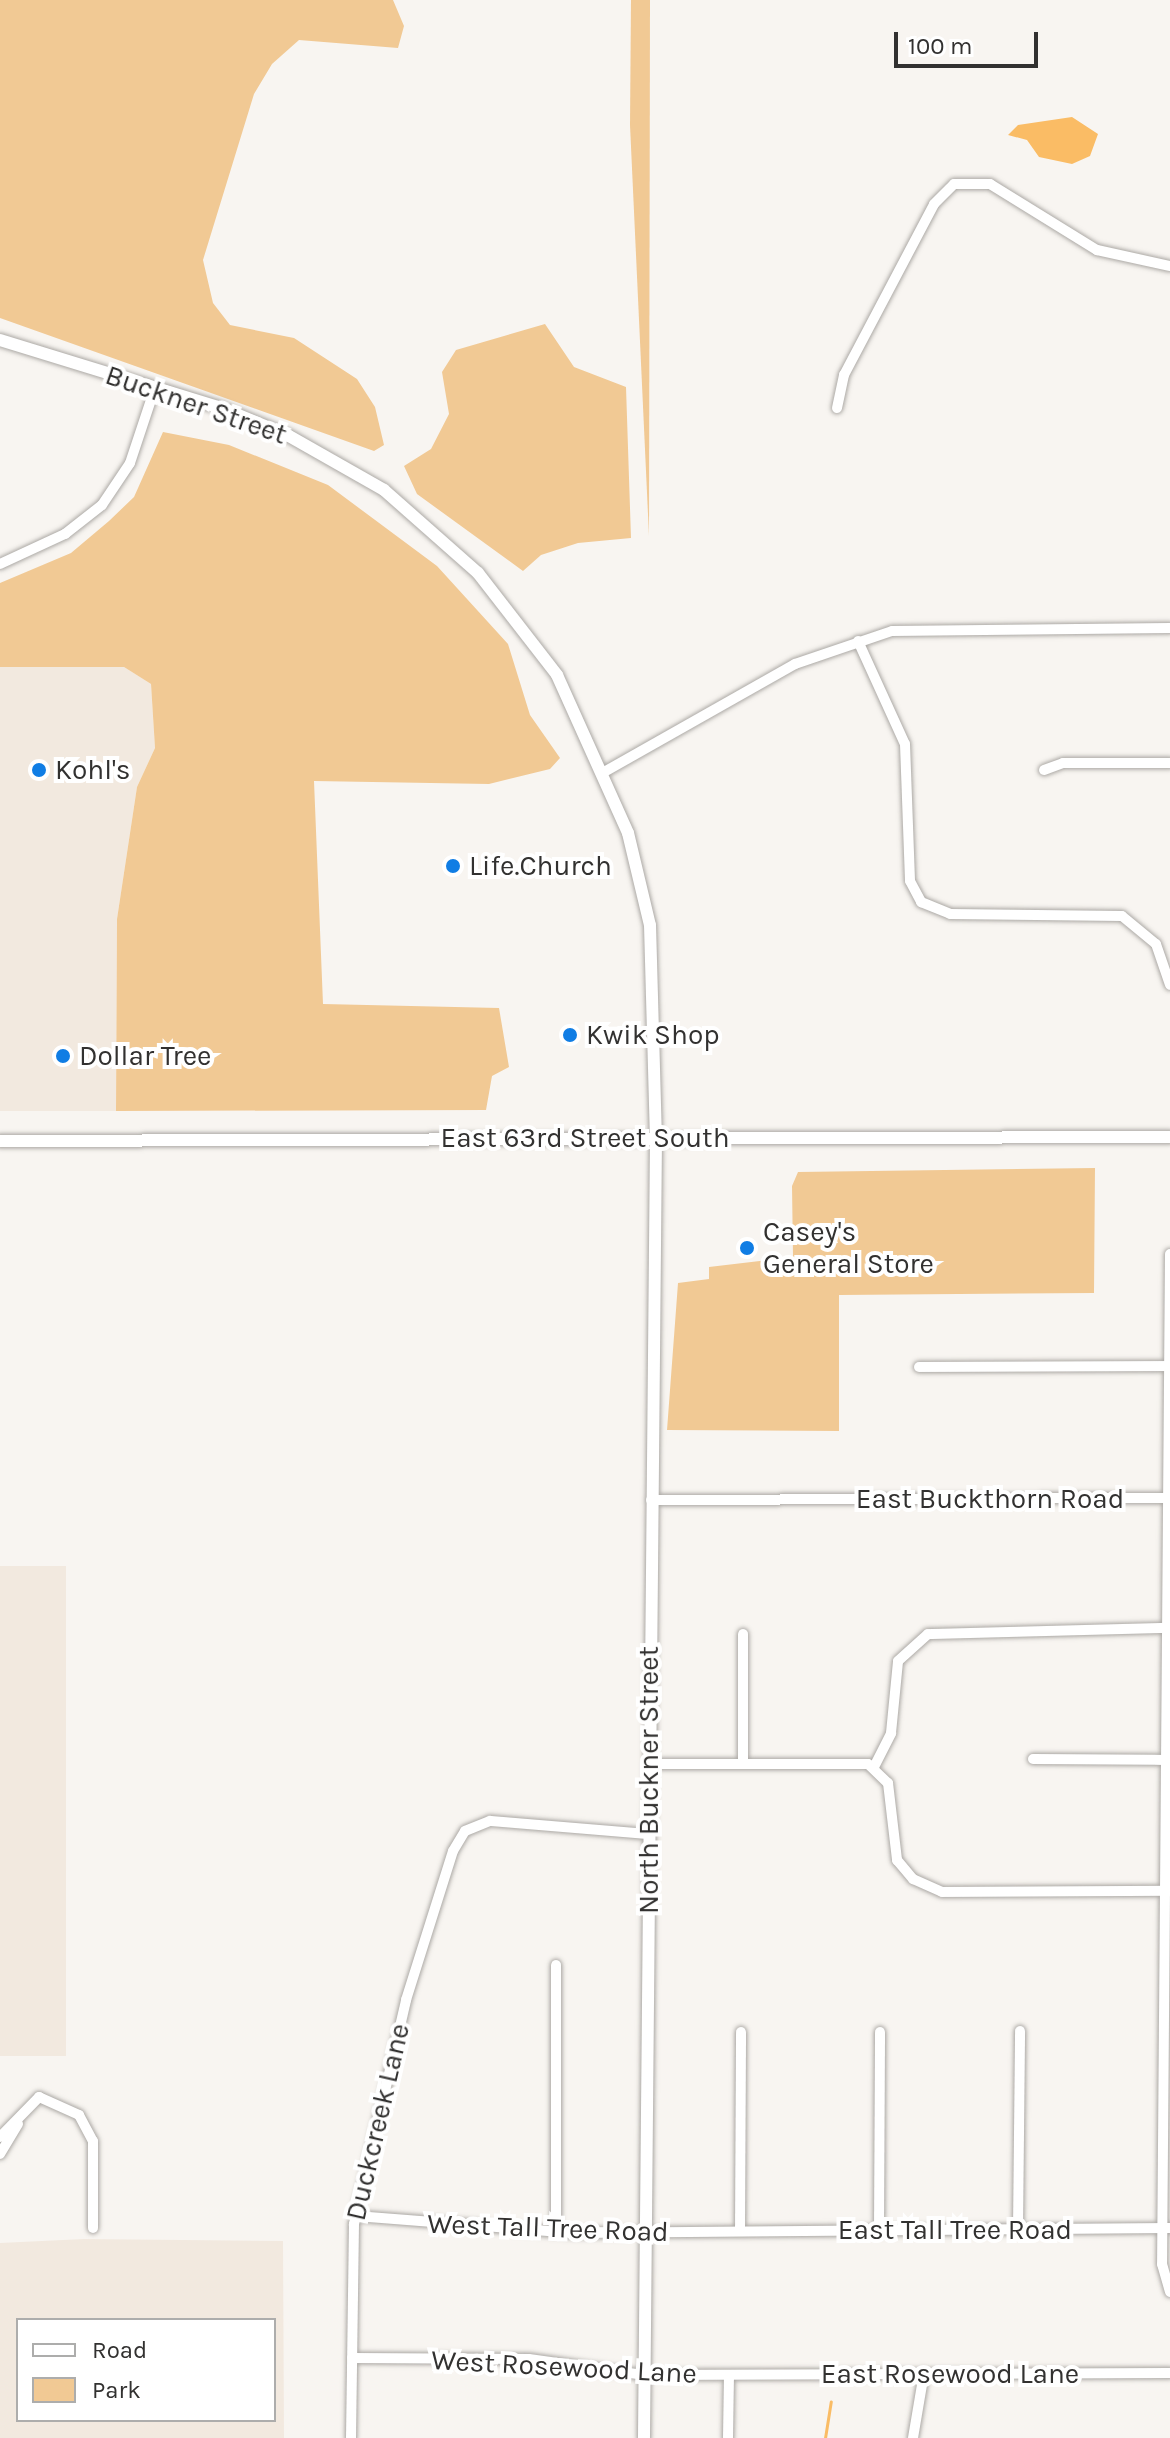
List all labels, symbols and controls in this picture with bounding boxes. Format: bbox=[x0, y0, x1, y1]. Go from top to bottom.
scale bar bbox=[898, 16, 1042, 66]
text: 100 m bbox=[908, 32, 973, 60]
street label: Buckner Street bbox=[101, 358, 291, 452]
place label: Kohl's bbox=[55, 753, 131, 787]
marker: Kohl's bbox=[30, 761, 48, 779]
place label: Life.Church bbox=[469, 849, 612, 883]
marker: Life.Church bbox=[444, 857, 462, 875]
place label: Kwik Shop bbox=[586, 1018, 720, 1052]
marker: Kwik Shop bbox=[561, 1026, 579, 1044]
place label: Dollar Tree bbox=[79, 1039, 211, 1073]
marker: Dollar Tree bbox=[54, 1047, 72, 1065]
street label: East 63rd Street South bbox=[440, 1121, 730, 1155]
place label: Casey's General Store bbox=[763, 1215, 934, 1281]
marker: Casey's General Store bbox=[738, 1239, 756, 1257]
street label: East Buckthorn Road bbox=[856, 1482, 1124, 1516]
street label: North Buckner Street bbox=[632, 1646, 666, 1914]
street label: Duckcreek Lane bbox=[339, 2020, 417, 2224]
street label: West Tall Tree Road bbox=[427, 2207, 669, 2249]
street label: East Tall Tree Road bbox=[838, 2213, 1072, 2247]
legend bbox=[16, 2318, 276, 2422]
text: Road bbox=[92, 2336, 147, 2364]
street label: West Rosewood Lane bbox=[430, 2343, 698, 2391]
street label: East Rosewood Lane bbox=[821, 2357, 1079, 2391]
text: Park bbox=[92, 2376, 141, 2404]

